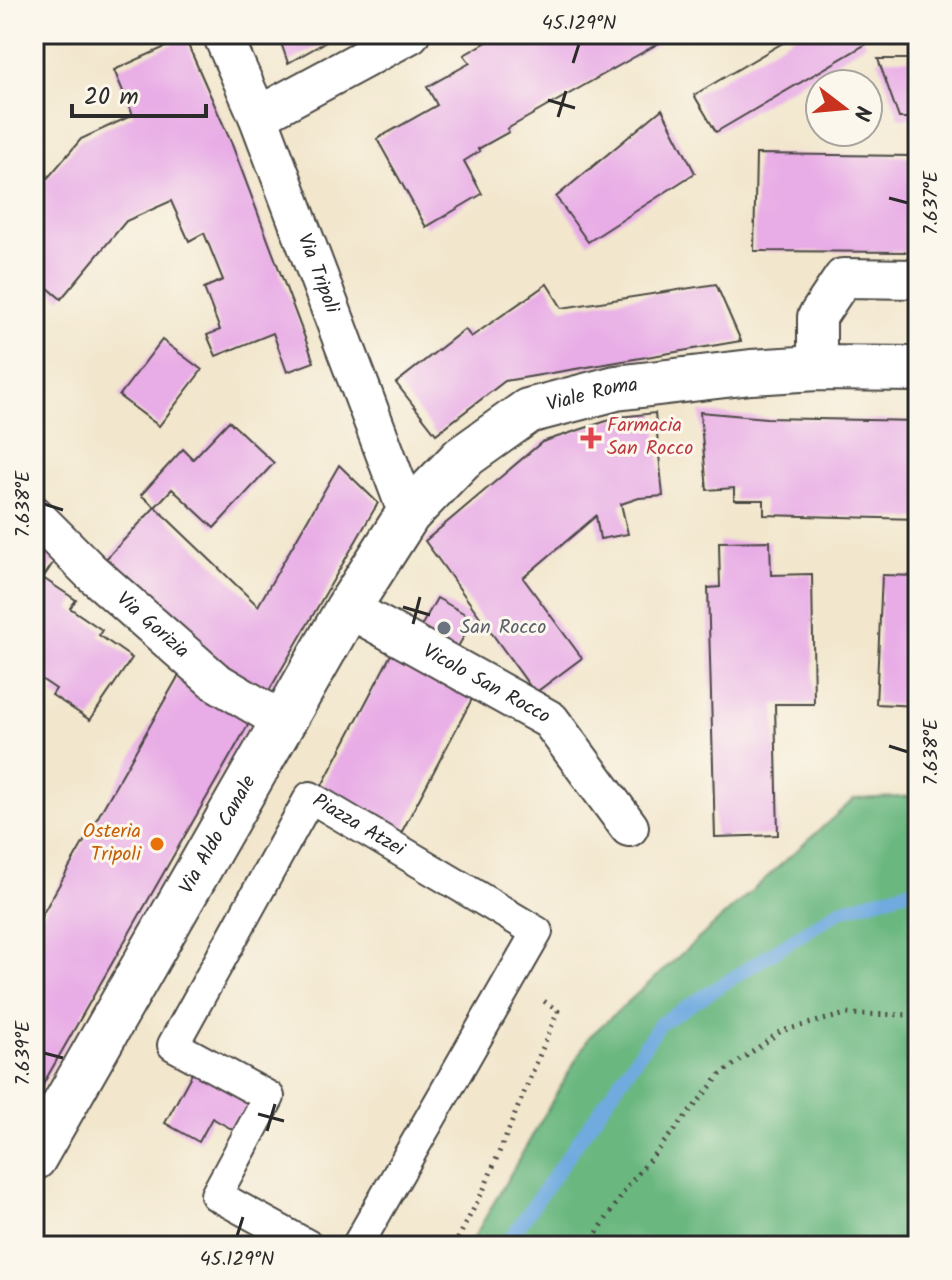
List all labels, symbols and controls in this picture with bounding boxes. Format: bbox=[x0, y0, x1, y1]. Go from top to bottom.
text: 45.129°N bbox=[542, 8, 616, 40]
scale bar bbox=[72, 68, 206, 118]
north arrow bbox=[804, 68, 884, 148]
text: 20 m bbox=[84, 78, 139, 117]
text: N bbox=[842, 101, 880, 124]
text: 7.637°E bbox=[916, 170, 948, 235]
street label: Via Tripoli bbox=[288, 229, 347, 319]
street label: Viale Roma bbox=[543, 370, 640, 421]
place label: Farmacia San Rocco bbox=[607, 410, 693, 465]
marker: Farmacia San Rocco bbox=[582, 429, 600, 447]
text: 7.638°E bbox=[8, 469, 40, 538]
street label: Via Gorizia bbox=[108, 584, 196, 667]
place label: San Rocco bbox=[460, 612, 546, 644]
marker: San Rocco bbox=[435, 619, 453, 637]
street label: Vicolo San Rocco bbox=[416, 636, 556, 733]
text: 7.638°E bbox=[916, 717, 948, 786]
street label: Via Aldo Canale bbox=[172, 770, 265, 900]
street label: Piazza Atzei bbox=[306, 786, 411, 866]
place label: Osteria Tripoli bbox=[83, 816, 142, 871]
marker: Osteria Tripoli bbox=[148, 835, 166, 853]
text: 7.639°E bbox=[8, 1019, 40, 1085]
text: 45.129°N bbox=[200, 1244, 274, 1276]

